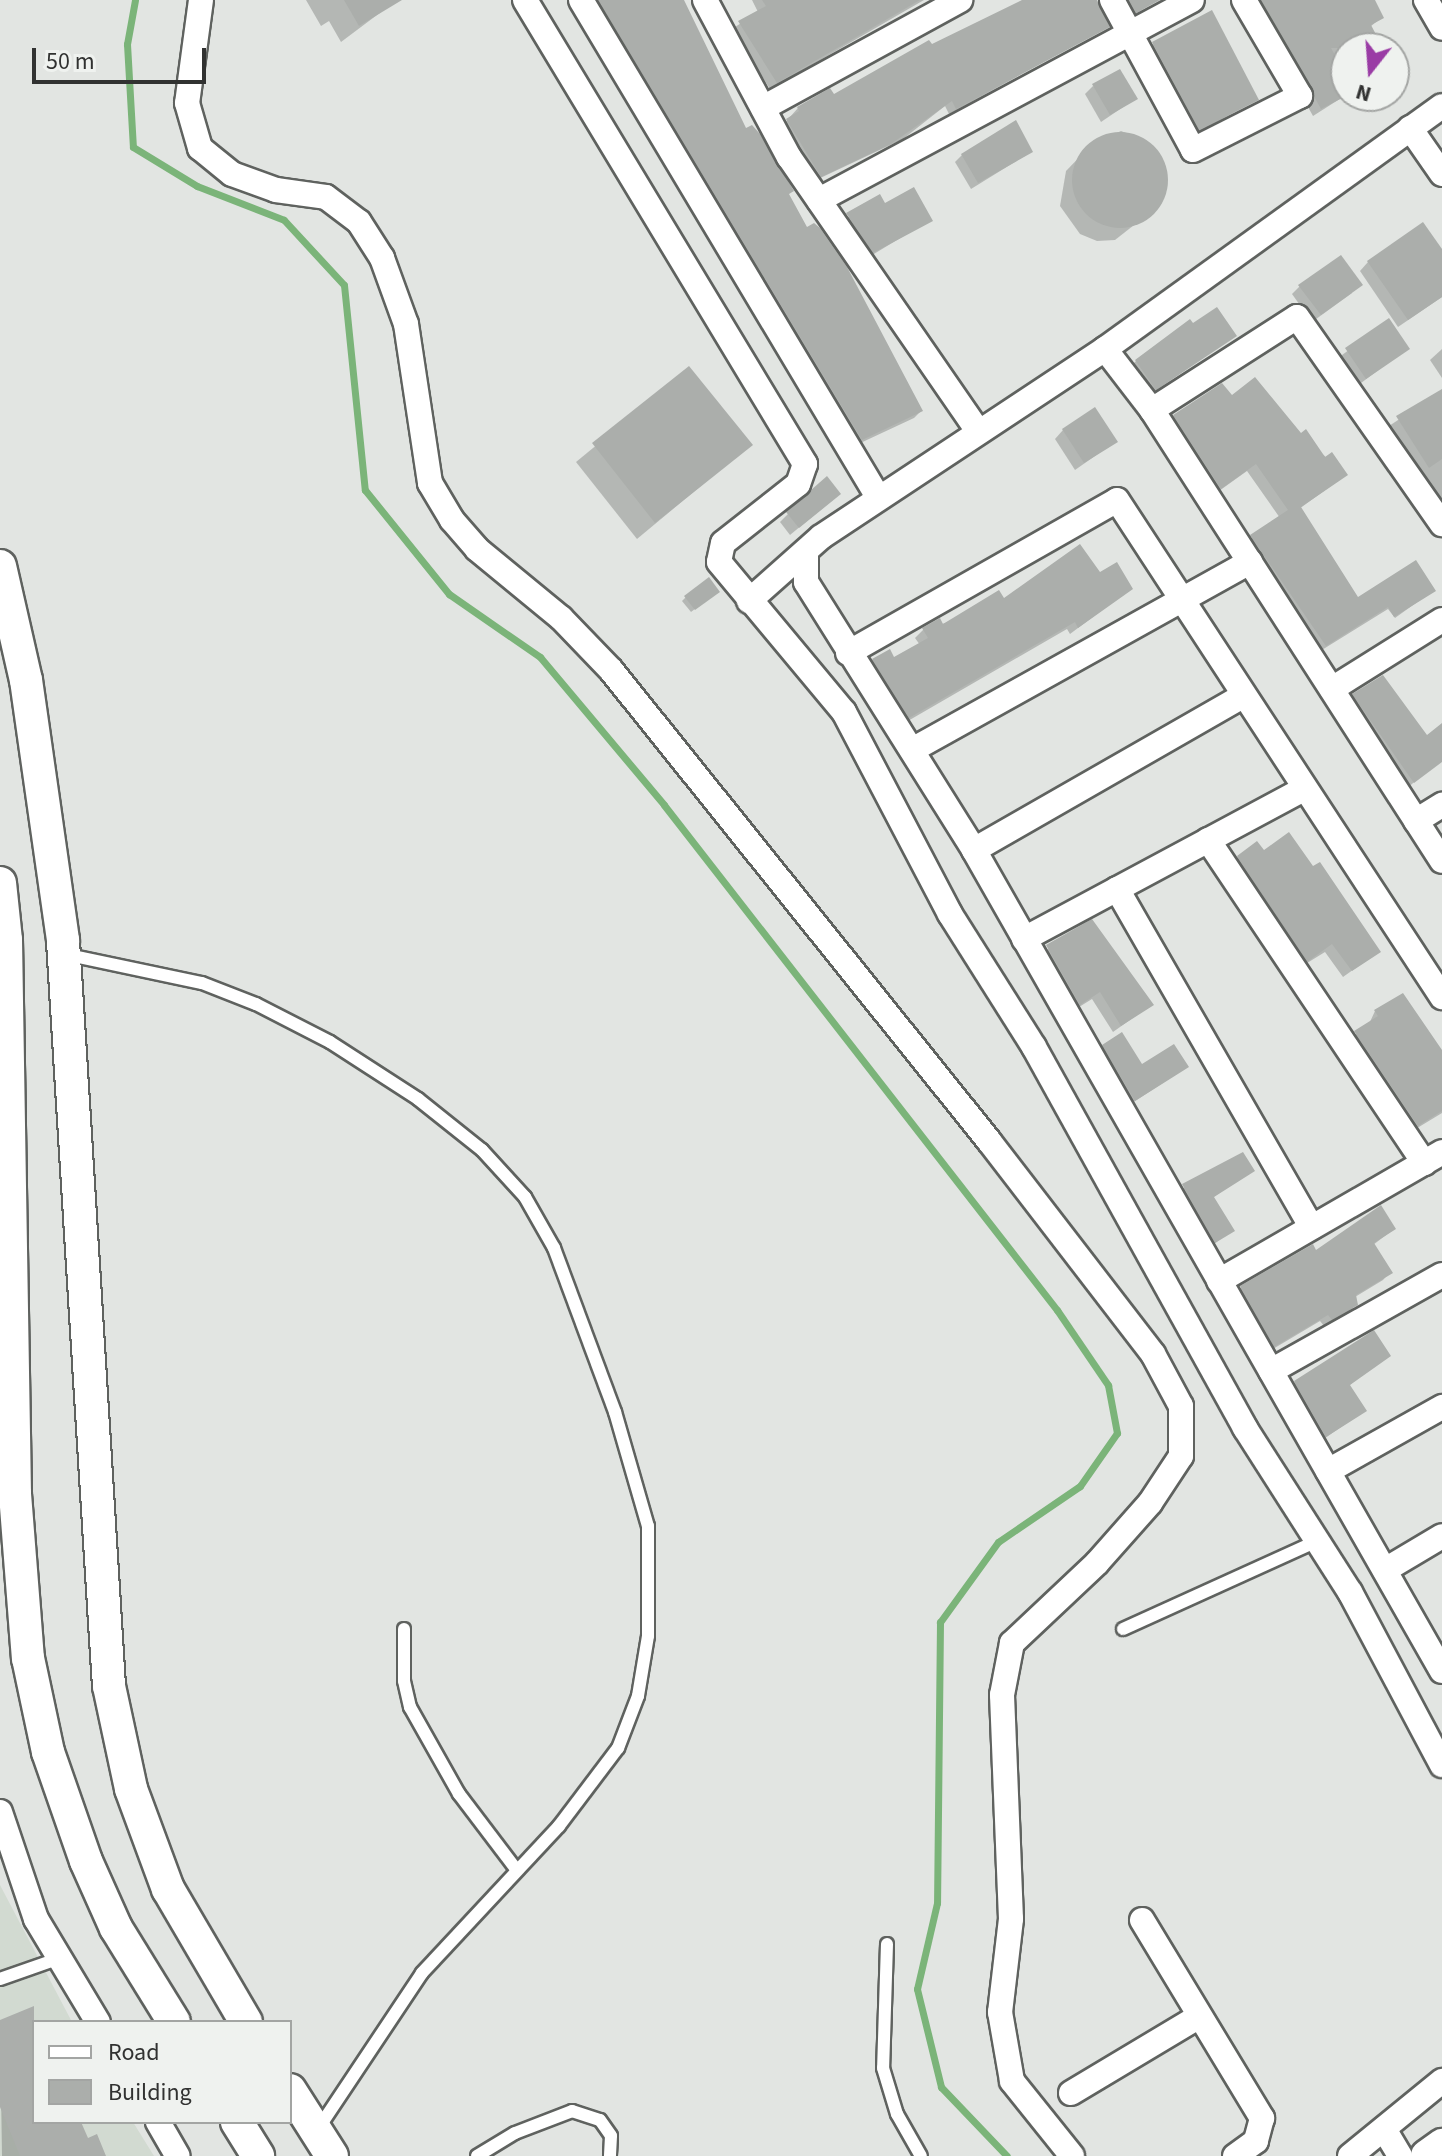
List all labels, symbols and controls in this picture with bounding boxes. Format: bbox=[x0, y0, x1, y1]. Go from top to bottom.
scale bar bbox=[36, 32, 210, 82]
north arrow bbox=[1330, 32, 1410, 112]
text: 50 m bbox=[46, 44, 95, 79]
text: N bbox=[1352, 76, 1375, 110]
legend bbox=[32, 2020, 292, 2124]
text: Road bbox=[108, 2035, 160, 2070]
text: Building bbox=[108, 2075, 192, 2110]

